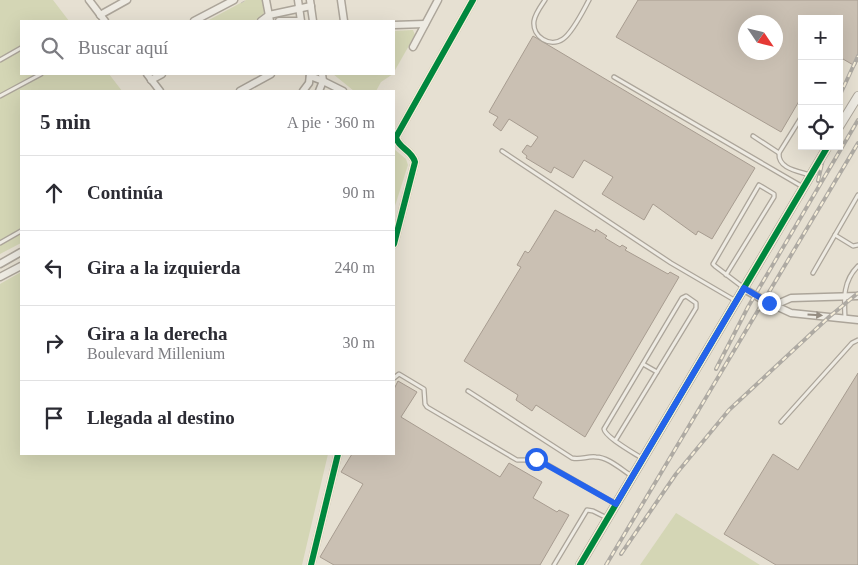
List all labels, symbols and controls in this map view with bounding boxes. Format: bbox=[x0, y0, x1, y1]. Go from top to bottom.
north arrow bbox=[738, 15, 783, 60]
map controls bbox=[798, 15, 843, 150]
button: + bbox=[798, 15, 843, 60]
search box bbox=[20, 20, 395, 75]
icon: search bbox=[38, 34, 66, 62]
text: Buscar aquí bbox=[78, 37, 168, 58]
button: − bbox=[798, 60, 843, 105]
button: locate bbox=[798, 105, 843, 150]
text: 5 min bbox=[40, 110, 91, 134]
text: A pie · 360 m bbox=[287, 114, 375, 131]
icon: ahead bbox=[40, 179, 68, 207]
text: Continúa bbox=[87, 182, 163, 203]
text: 90 m bbox=[343, 184, 375, 201]
icon: left bbox=[40, 254, 68, 282]
text: Gira a la izquierda bbox=[87, 257, 241, 278]
text: 240 m bbox=[335, 259, 375, 276]
route end bbox=[758, 292, 781, 315]
one-way arrow bbox=[808, 312, 824, 320]
text: Gira a la derecha bbox=[87, 323, 228, 344]
icon: right bbox=[40, 329, 68, 357]
text: 30 m bbox=[343, 334, 375, 351]
text: Boulevard Millenium bbox=[87, 345, 225, 362]
icon: arrive bbox=[40, 404, 68, 432]
text: Llegada al destino bbox=[87, 407, 235, 428]
route start bbox=[525, 448, 548, 471]

